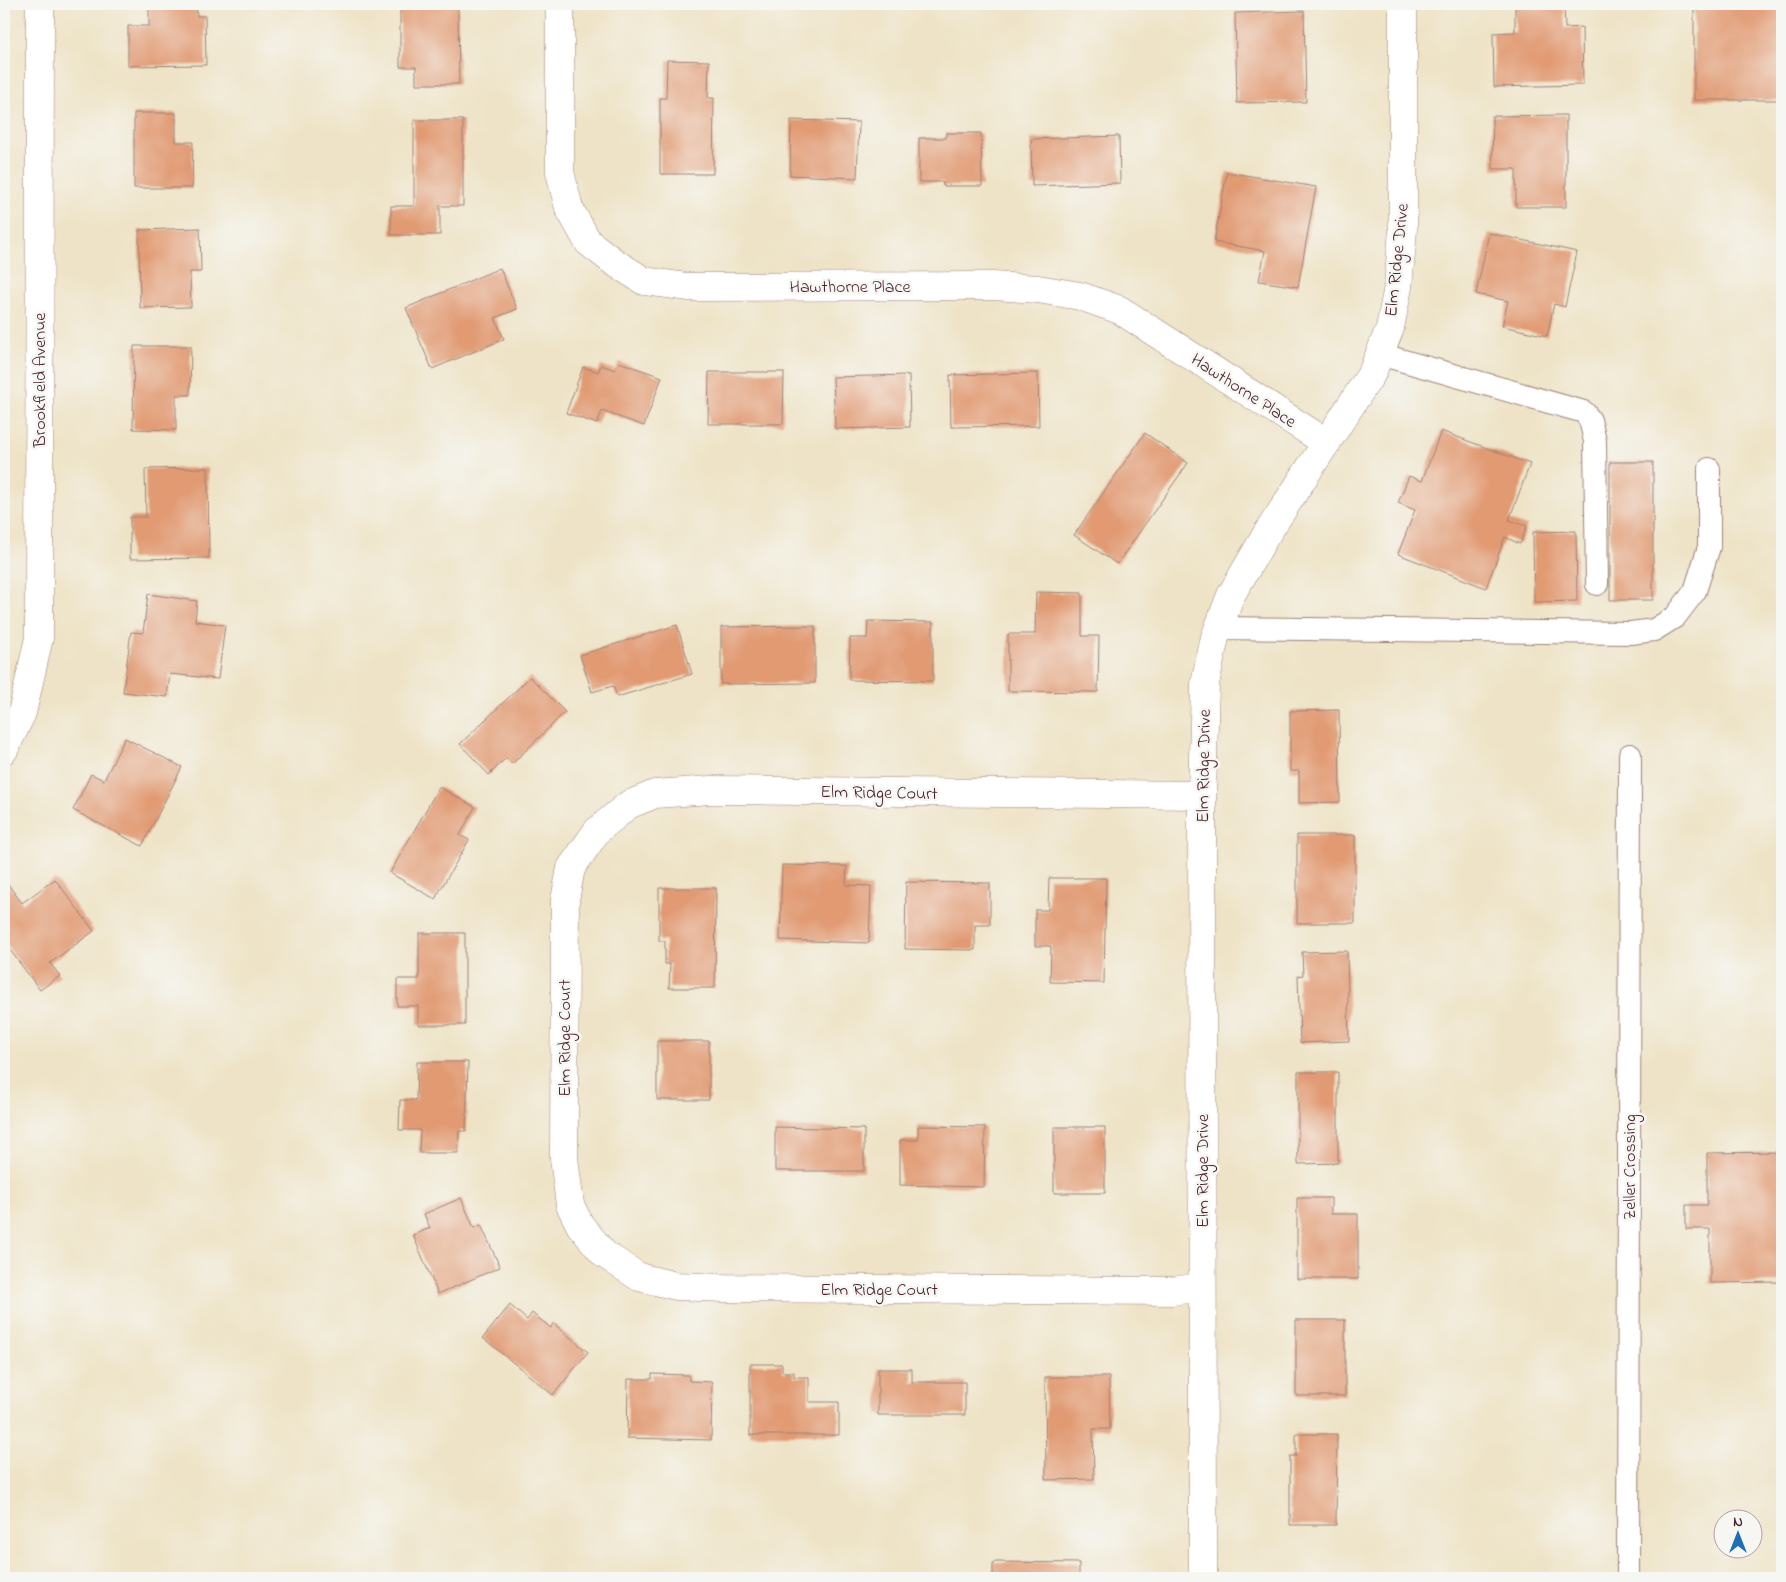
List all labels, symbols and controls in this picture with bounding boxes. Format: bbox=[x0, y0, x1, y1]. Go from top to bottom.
street label: Elm Ridge Drive bbox=[1379, 201, 1418, 318]
street label: Hawthorne Place bbox=[789, 275, 911, 301]
street label: Brookfield Avenue bbox=[28, 312, 54, 448]
street label: Hawthorne Place bbox=[1185, 348, 1302, 436]
street label: Elm Ridge Drive bbox=[1191, 708, 1220, 823]
street label: Elm Ridge Court bbox=[820, 780, 938, 809]
street label: Elm Ridge Court bbox=[553, 979, 580, 1097]
street label: Elm Ridge Drive bbox=[1191, 1113, 1218, 1228]
street label: Zeller Crossing bbox=[1618, 1114, 1645, 1220]
street label: Elm Ridge Court bbox=[820, 1278, 938, 1305]
north arrow bbox=[1714, 1510, 1764, 1560]
text: N bbox=[1733, 1512, 1743, 1533]

